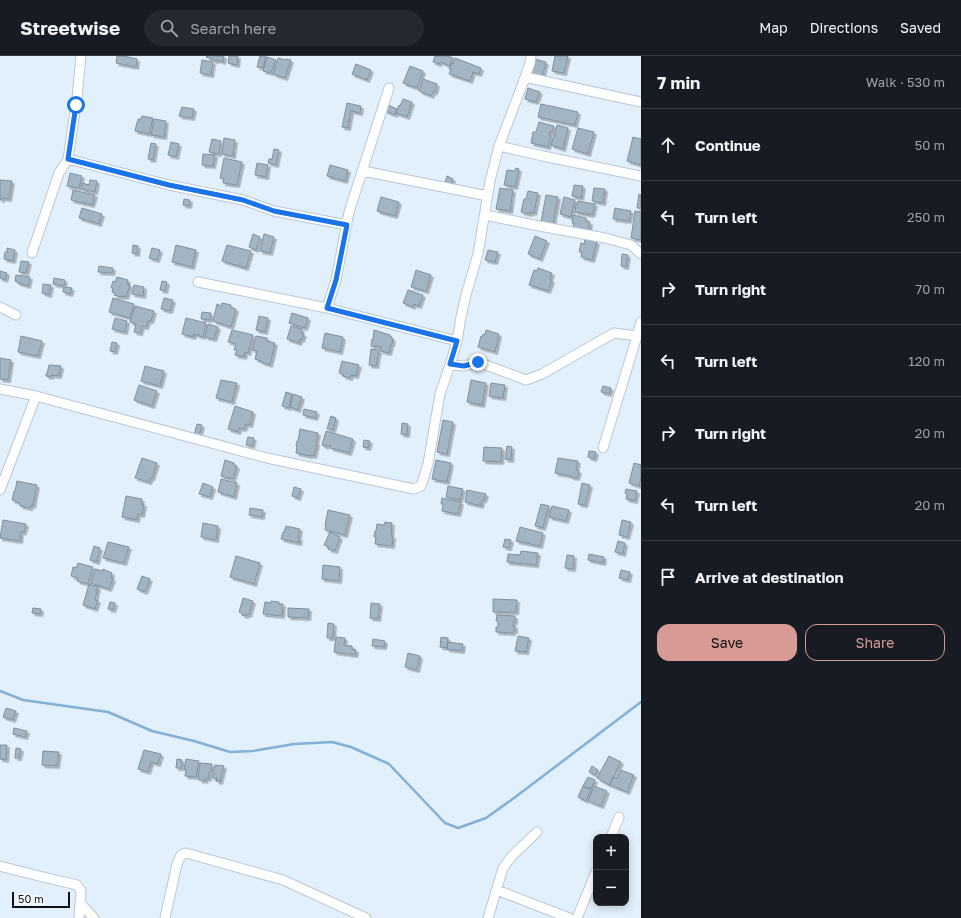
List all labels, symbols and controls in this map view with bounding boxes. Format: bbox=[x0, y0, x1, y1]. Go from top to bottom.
search box bbox=[144, 10, 424, 46]
text: Streetwise bbox=[20, 16, 120, 39]
icon: search bbox=[158, 17, 180, 39]
text: Search here bbox=[190, 19, 276, 37]
text: Map bbox=[759, 19, 788, 36]
text: Directions bbox=[810, 19, 878, 36]
text: Saved bbox=[900, 19, 941, 36]
text: 7 min bbox=[657, 72, 700, 93]
text: Walk · 530 m bbox=[866, 74, 945, 90]
route start bbox=[67, 96, 85, 114]
icon: ahead bbox=[657, 134, 679, 156]
text: Continue bbox=[695, 136, 761, 154]
text: 50 m bbox=[915, 137, 945, 153]
icon: left bbox=[657, 206, 679, 228]
text: Turn left bbox=[695, 208, 757, 226]
text: 250 m bbox=[907, 209, 945, 225]
icon: right bbox=[657, 278, 679, 300]
text: Turn right bbox=[695, 280, 766, 298]
text: 70 m bbox=[915, 281, 945, 297]
icon: left bbox=[657, 350, 679, 372]
text: Turn left bbox=[695, 352, 757, 370]
route end bbox=[469, 353, 487, 371]
text: 120 m bbox=[908, 353, 945, 369]
icon: right bbox=[657, 422, 679, 444]
text: Turn right bbox=[695, 424, 766, 442]
text: 20 m bbox=[915, 425, 945, 441]
icon: left bbox=[657, 494, 679, 516]
text: Turn left bbox=[695, 496, 757, 514]
text: 20 m bbox=[915, 497, 945, 513]
icon: arrive bbox=[657, 566, 679, 588]
text: Arrive at destination bbox=[695, 568, 844, 586]
button: Save bbox=[657, 624, 797, 661]
button: Share bbox=[805, 624, 945, 661]
map controls bbox=[593, 834, 629, 906]
button: + bbox=[593, 834, 629, 870]
button: − bbox=[593, 870, 629, 906]
scale bar bbox=[12, 890, 70, 909]
text: 50 m bbox=[18, 892, 44, 905]

